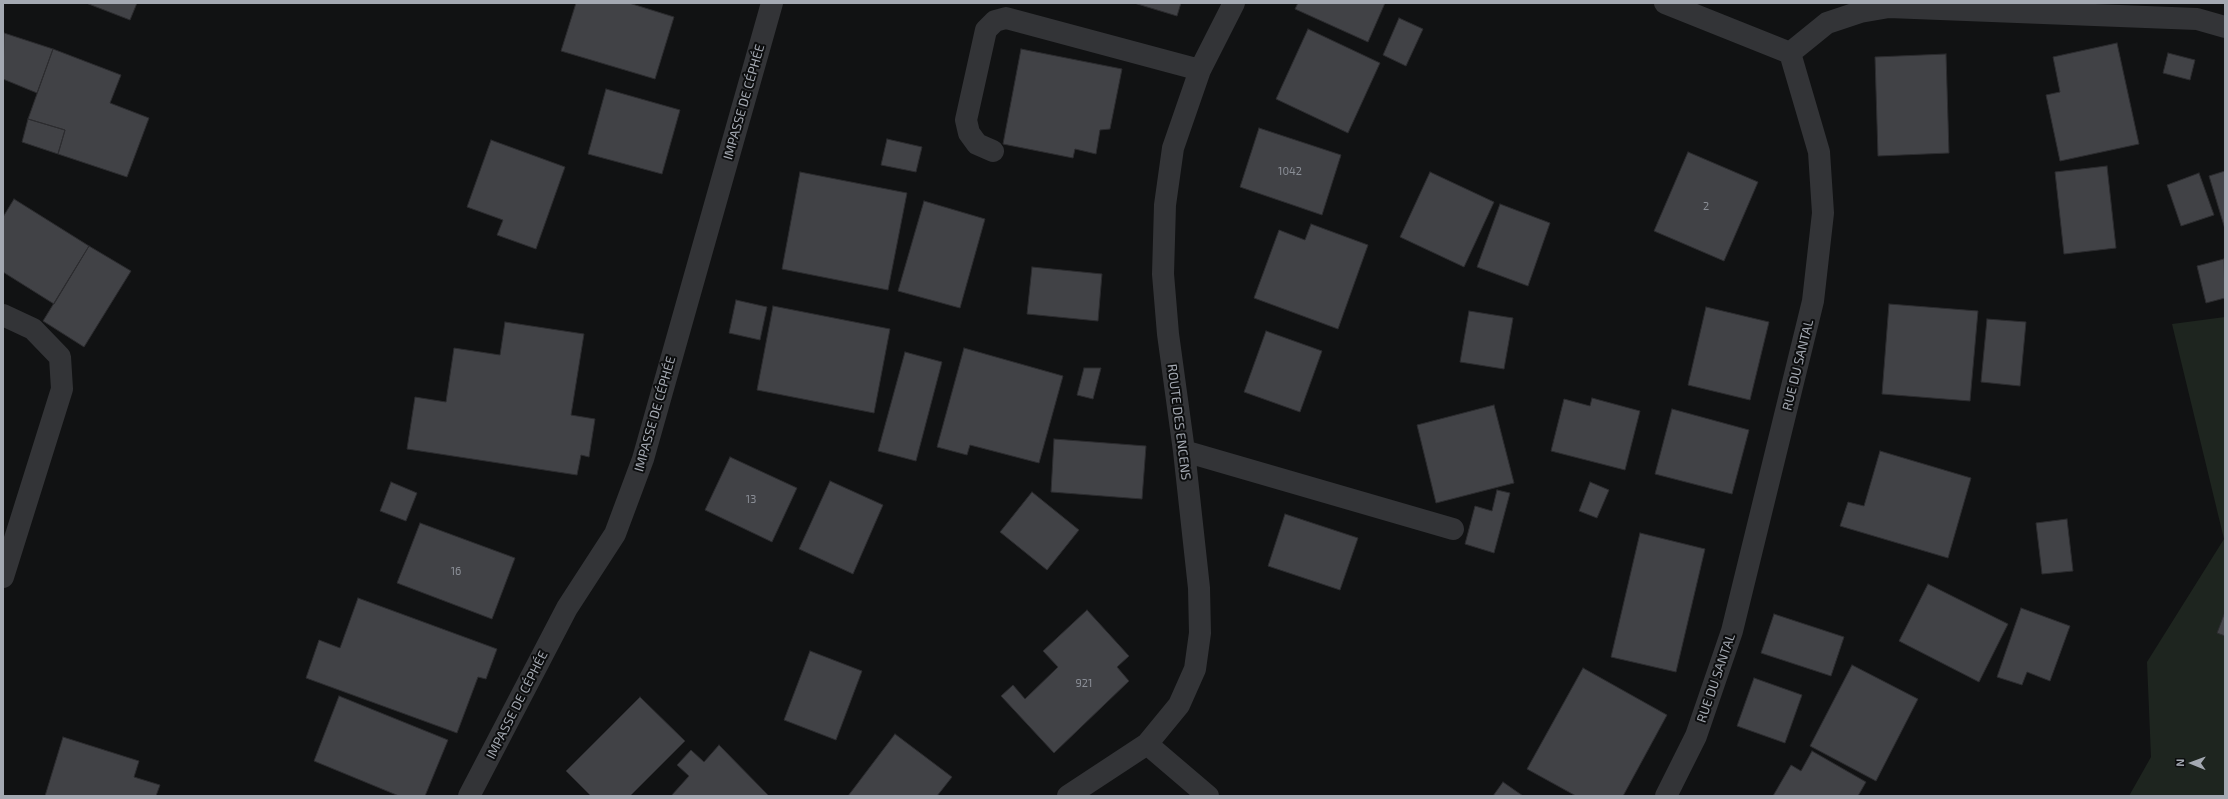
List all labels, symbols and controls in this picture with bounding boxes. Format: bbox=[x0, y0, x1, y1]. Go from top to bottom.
street label: IMPASSE DE CÉPHÉE bbox=[720, 43, 768, 161]
house number: 1042 bbox=[1278, 164, 1302, 178]
house number: 2 bbox=[1703, 199, 1709, 213]
street label: RUE DU SANTAL bbox=[1779, 318, 1817, 412]
street label: IMPASSE DE CÉPHÉE bbox=[631, 355, 679, 473]
street label: ROUTE DES ENCENS bbox=[1164, 363, 1194, 481]
house number: 13 bbox=[746, 492, 756, 506]
house number: 16 bbox=[451, 564, 461, 578]
street label: RUE DU SANTAL bbox=[1693, 631, 1739, 725]
street label: IMPASSE DE CÉPHÉE bbox=[483, 648, 551, 762]
house number: 921 bbox=[1076, 676, 1092, 690]
north arrow bbox=[2172, 743, 2212, 783]
text: N bbox=[2173, 759, 2186, 767]

